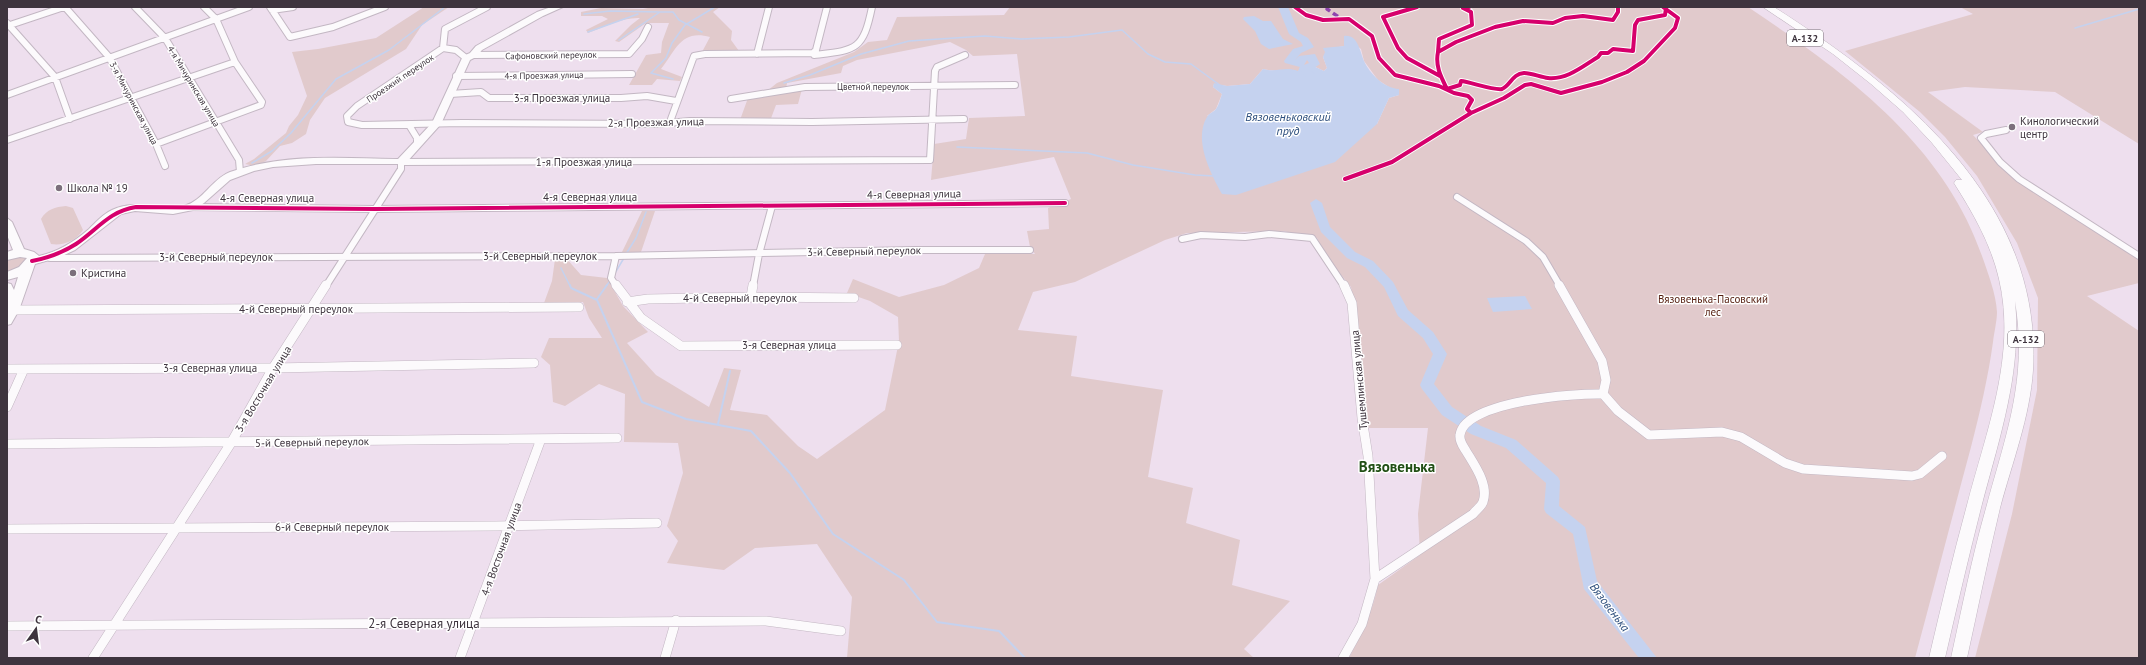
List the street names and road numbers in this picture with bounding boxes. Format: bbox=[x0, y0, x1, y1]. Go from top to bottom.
road number: А-132 bbox=[1787, 30, 1823, 46]
street label: 4-я Мичуринская улица bbox=[165, 44, 223, 128]
street label: Сафоновский переулок bbox=[505, 49, 598, 61]
street label: Проезжий переулок bbox=[364, 51, 436, 105]
street label: 3-я Мичуринская улица bbox=[107, 60, 161, 146]
street label: 4-я Проезжая улица bbox=[504, 69, 584, 81]
street label: Цветной переулок bbox=[837, 81, 910, 92]
street label: 3-я Проезжая улица bbox=[514, 91, 610, 105]
street label: 2-я Проезжая улица bbox=[608, 114, 704, 130]
street label: 1-я Проезжая улица bbox=[536, 155, 632, 169]
street label: 4-я Северная улица bbox=[867, 186, 961, 202]
street label: 4-я Северная улица bbox=[543, 190, 637, 204]
street label: 4-я Северная улица bbox=[220, 191, 314, 205]
street label: 3-й Северный переулок bbox=[807, 243, 922, 259]
street label: 3-й Северный переулок bbox=[483, 249, 598, 263]
street label: 3-й Северный переулок bbox=[159, 250, 274, 264]
street label: 4-й Северный переулок bbox=[683, 291, 798, 305]
street label: 4-й Северный переулок bbox=[239, 302, 354, 316]
street label: Тушемлинская улица bbox=[1348, 330, 1370, 430]
road number: А-132 bbox=[2008, 331, 2044, 347]
street label: 3-я Северная улица bbox=[742, 338, 836, 352]
street label: 3-я Восточная улица bbox=[232, 343, 294, 435]
street label: 3-я Северная улица bbox=[163, 361, 257, 375]
street label: 5-й Северный переулок bbox=[255, 434, 370, 450]
street label: 4-я Восточная улица bbox=[478, 500, 524, 598]
street label: 6-й Северный переулок bbox=[275, 520, 390, 534]
street label: 2-я Северная улица bbox=[368, 615, 480, 632]

